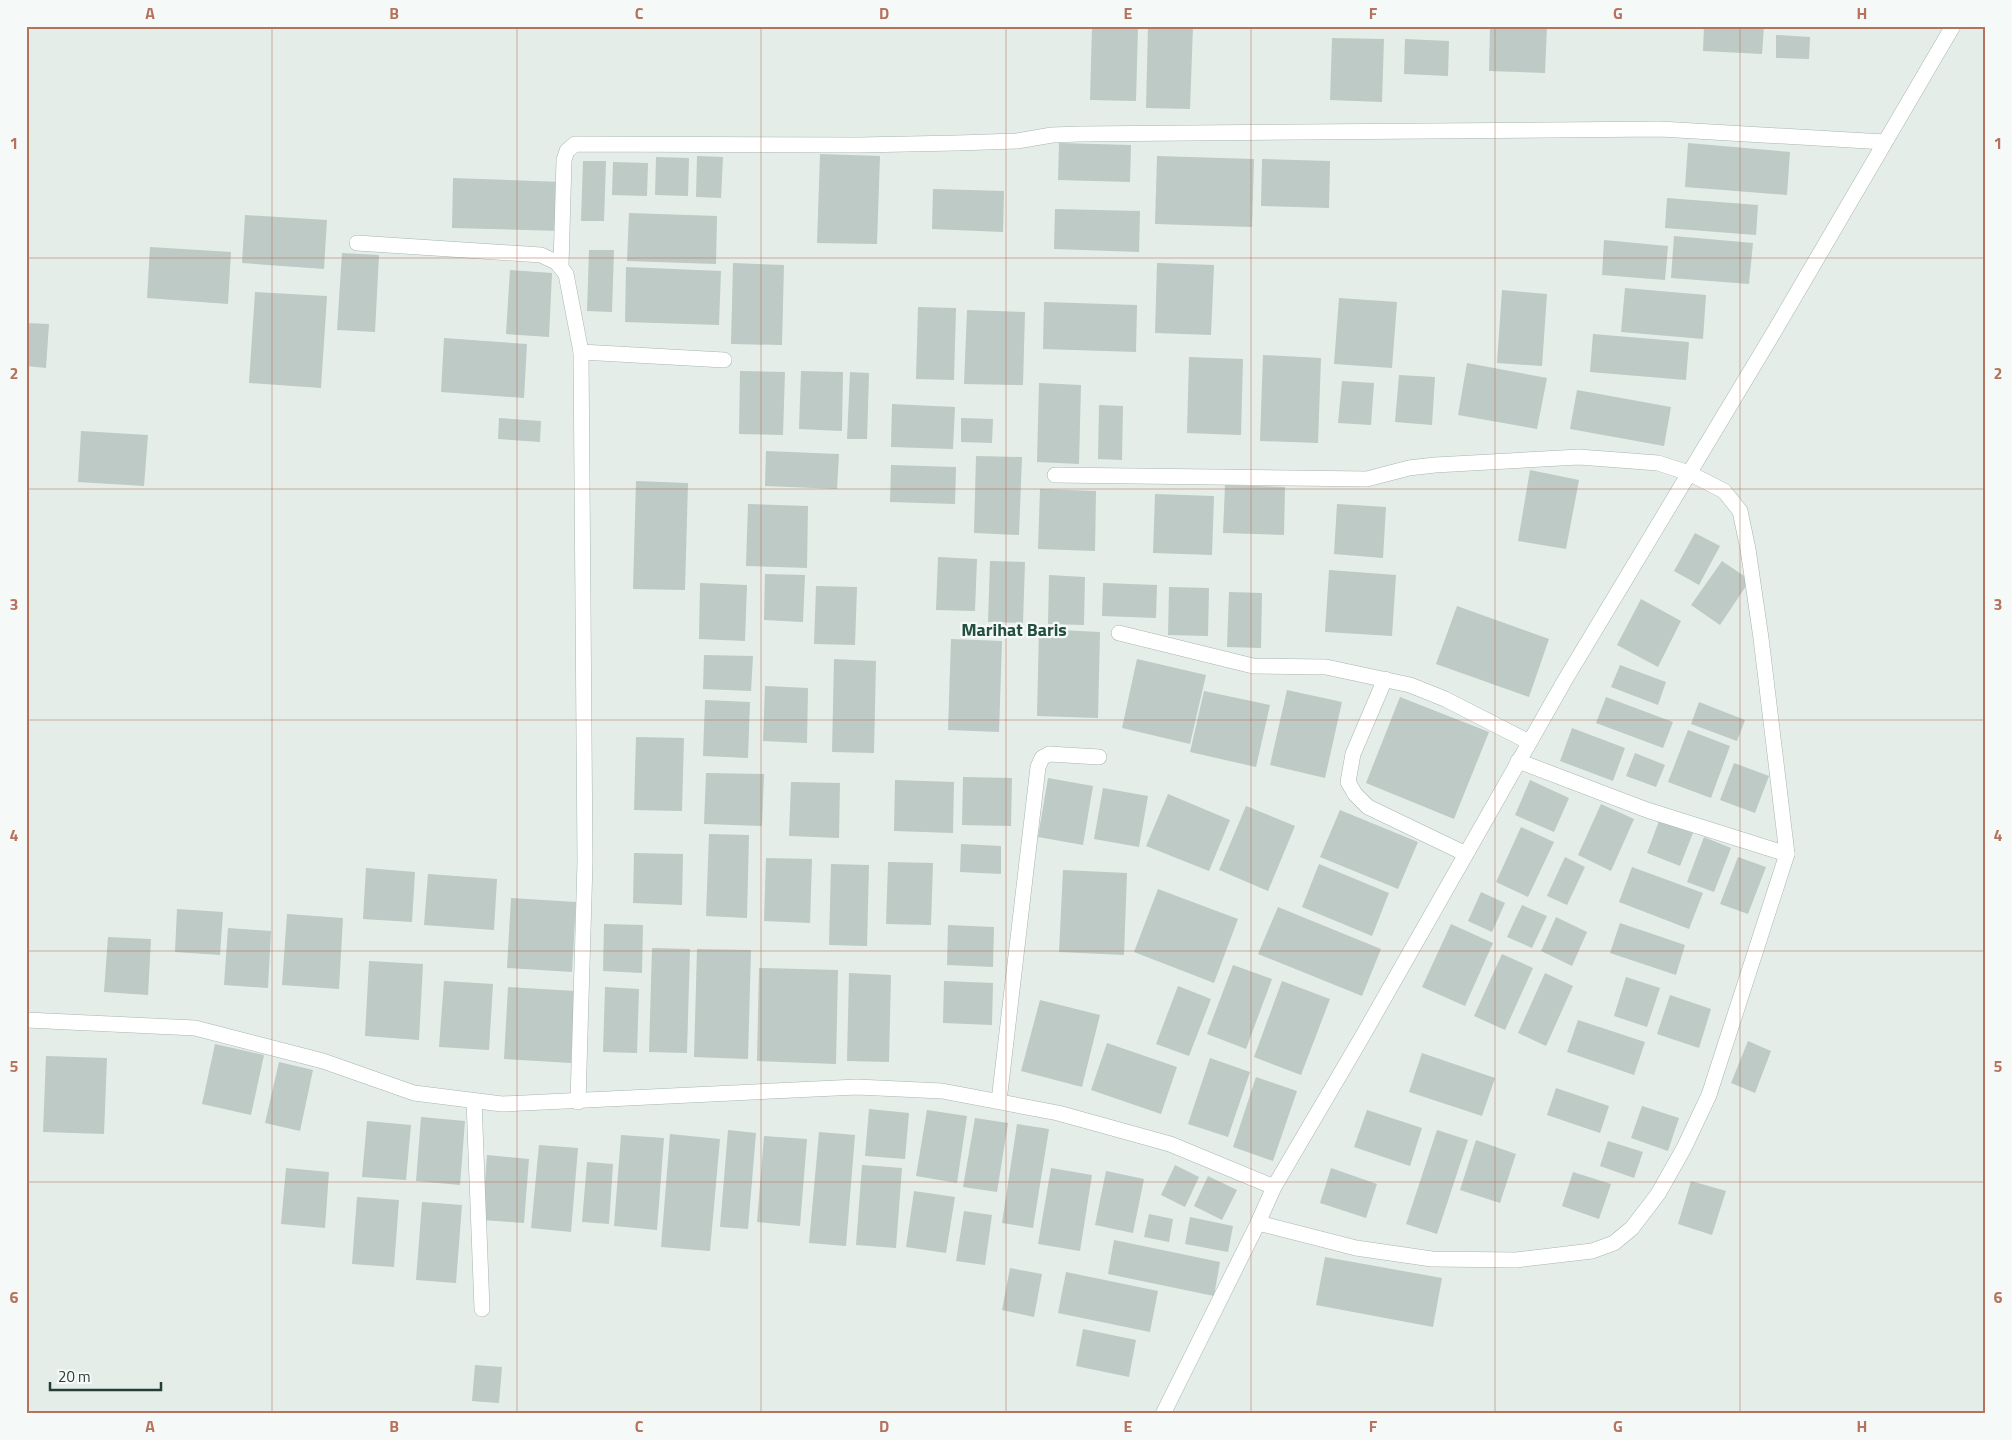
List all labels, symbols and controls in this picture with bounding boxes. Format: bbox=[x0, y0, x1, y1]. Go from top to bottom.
text: A bbox=[145, 1, 155, 25]
text: B bbox=[389, 1, 399, 25]
text: C bbox=[635, 1, 644, 25]
text: D bbox=[879, 1, 889, 25]
text: E bbox=[1124, 1, 1133, 25]
text: F bbox=[1369, 1, 1378, 25]
text: G bbox=[1613, 1, 1623, 25]
text: H bbox=[1857, 1, 1867, 25]
text: 1 bbox=[10, 131, 18, 155]
text: 1 bbox=[1994, 131, 2002, 155]
text: 2 bbox=[10, 361, 18, 385]
text: 2 bbox=[1994, 361, 2002, 385]
text: 3 bbox=[10, 592, 18, 616]
text: 3 bbox=[1994, 592, 2002, 616]
district label: Marihat Baris bbox=[961, 616, 1067, 643]
text: 4 bbox=[10, 823, 19, 847]
text: 4 bbox=[1994, 823, 2003, 847]
text: 5 bbox=[10, 1054, 19, 1078]
text: 5 bbox=[1994, 1054, 2003, 1078]
text: 6 bbox=[10, 1285, 19, 1309]
text: 6 bbox=[1994, 1285, 2003, 1309]
scale bar bbox=[50, 1360, 161, 1392]
text: 20 m bbox=[58, 1365, 91, 1388]
text: A bbox=[145, 1414, 155, 1438]
text: B bbox=[389, 1414, 399, 1438]
text: C bbox=[635, 1414, 644, 1438]
text: D bbox=[879, 1414, 889, 1438]
text: E bbox=[1124, 1414, 1133, 1438]
text: F bbox=[1369, 1414, 1378, 1438]
text: G bbox=[1613, 1414, 1623, 1438]
text: H bbox=[1857, 1414, 1867, 1438]

